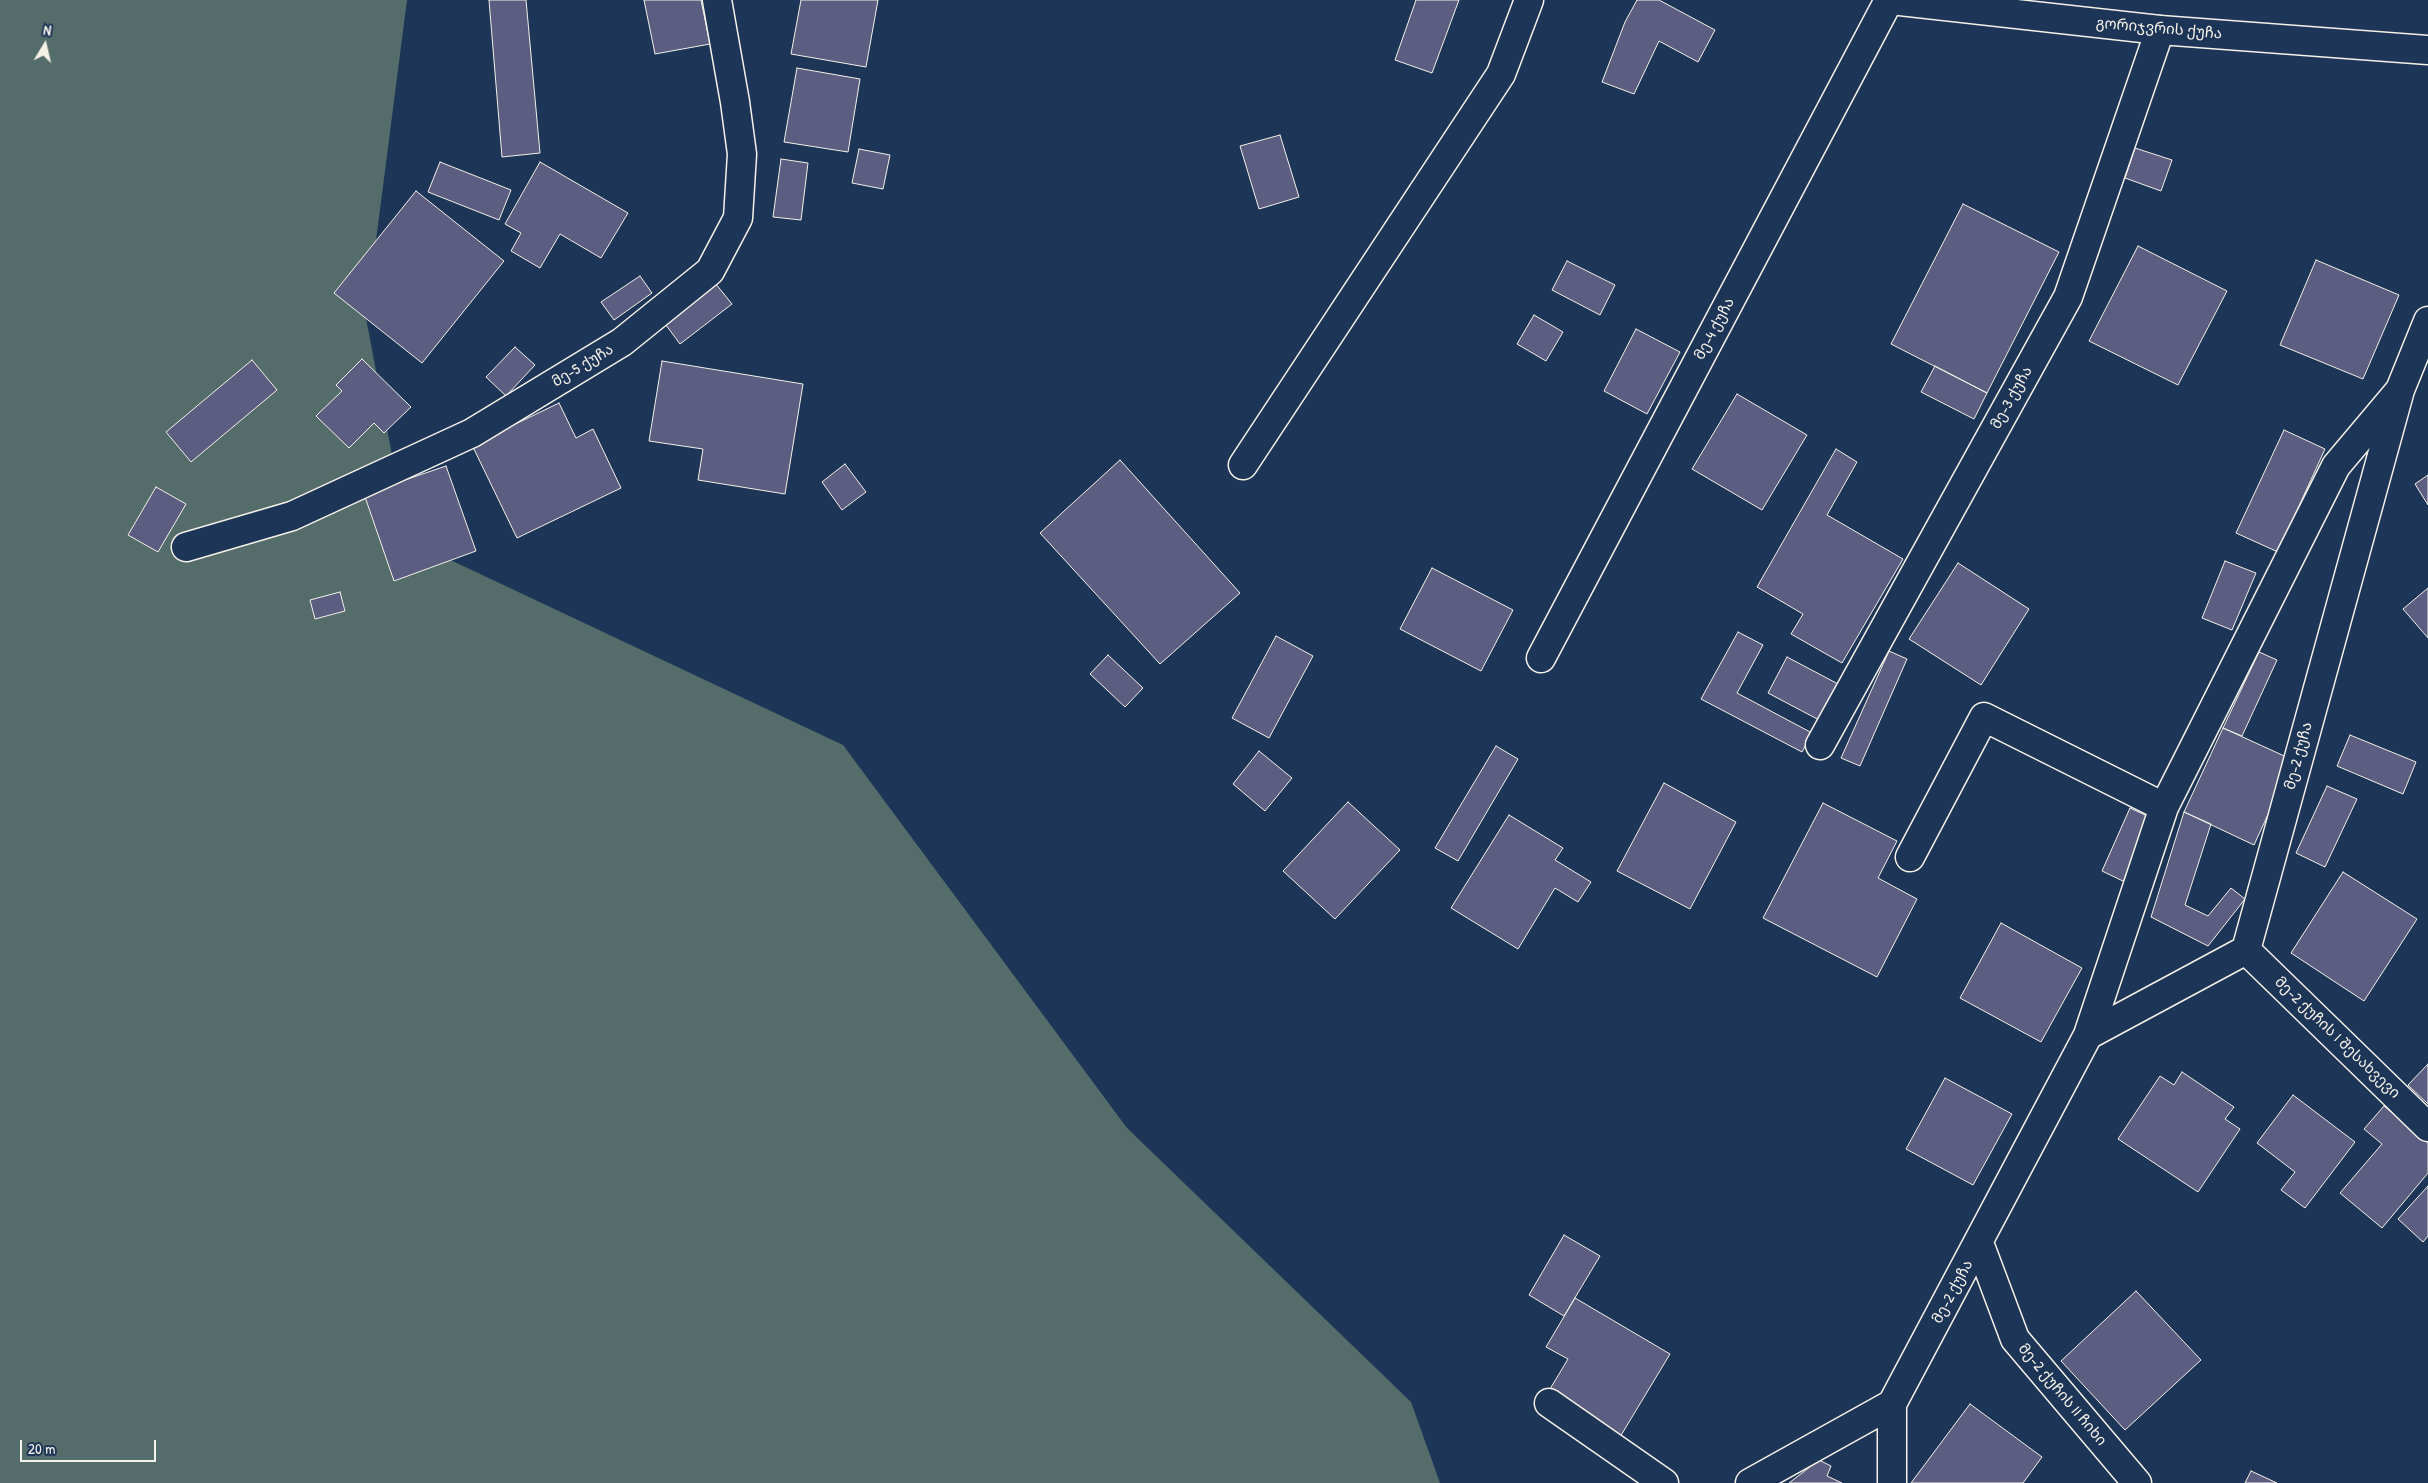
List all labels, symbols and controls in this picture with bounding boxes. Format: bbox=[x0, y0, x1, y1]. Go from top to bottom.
street label: გორიჯვრის ქუჩა bbox=[2095, 15, 2223, 43]
north arrow bbox=[20, 20, 70, 70]
text: N bbox=[42, 20, 53, 40]
street label: მე-4 ქუჩა bbox=[1691, 295, 1739, 363]
street label: მე-5 ქუჩა bbox=[549, 341, 617, 391]
street label: მე-3 ქუჩა bbox=[1987, 364, 2037, 432]
street label: მე-2 ქუჩა bbox=[2281, 720, 2317, 792]
street label: მე-2 ქუჩის I შესახვევი bbox=[2271, 973, 2403, 1103]
street label: მე-2 ქუჩა bbox=[1929, 1257, 1977, 1327]
street label: მე-2 ქუჩის II ჩიხი bbox=[2014, 1340, 2110, 1450]
scale bar bbox=[22, 1430, 159, 1462]
text: 20 m bbox=[28, 1438, 55, 1459]

